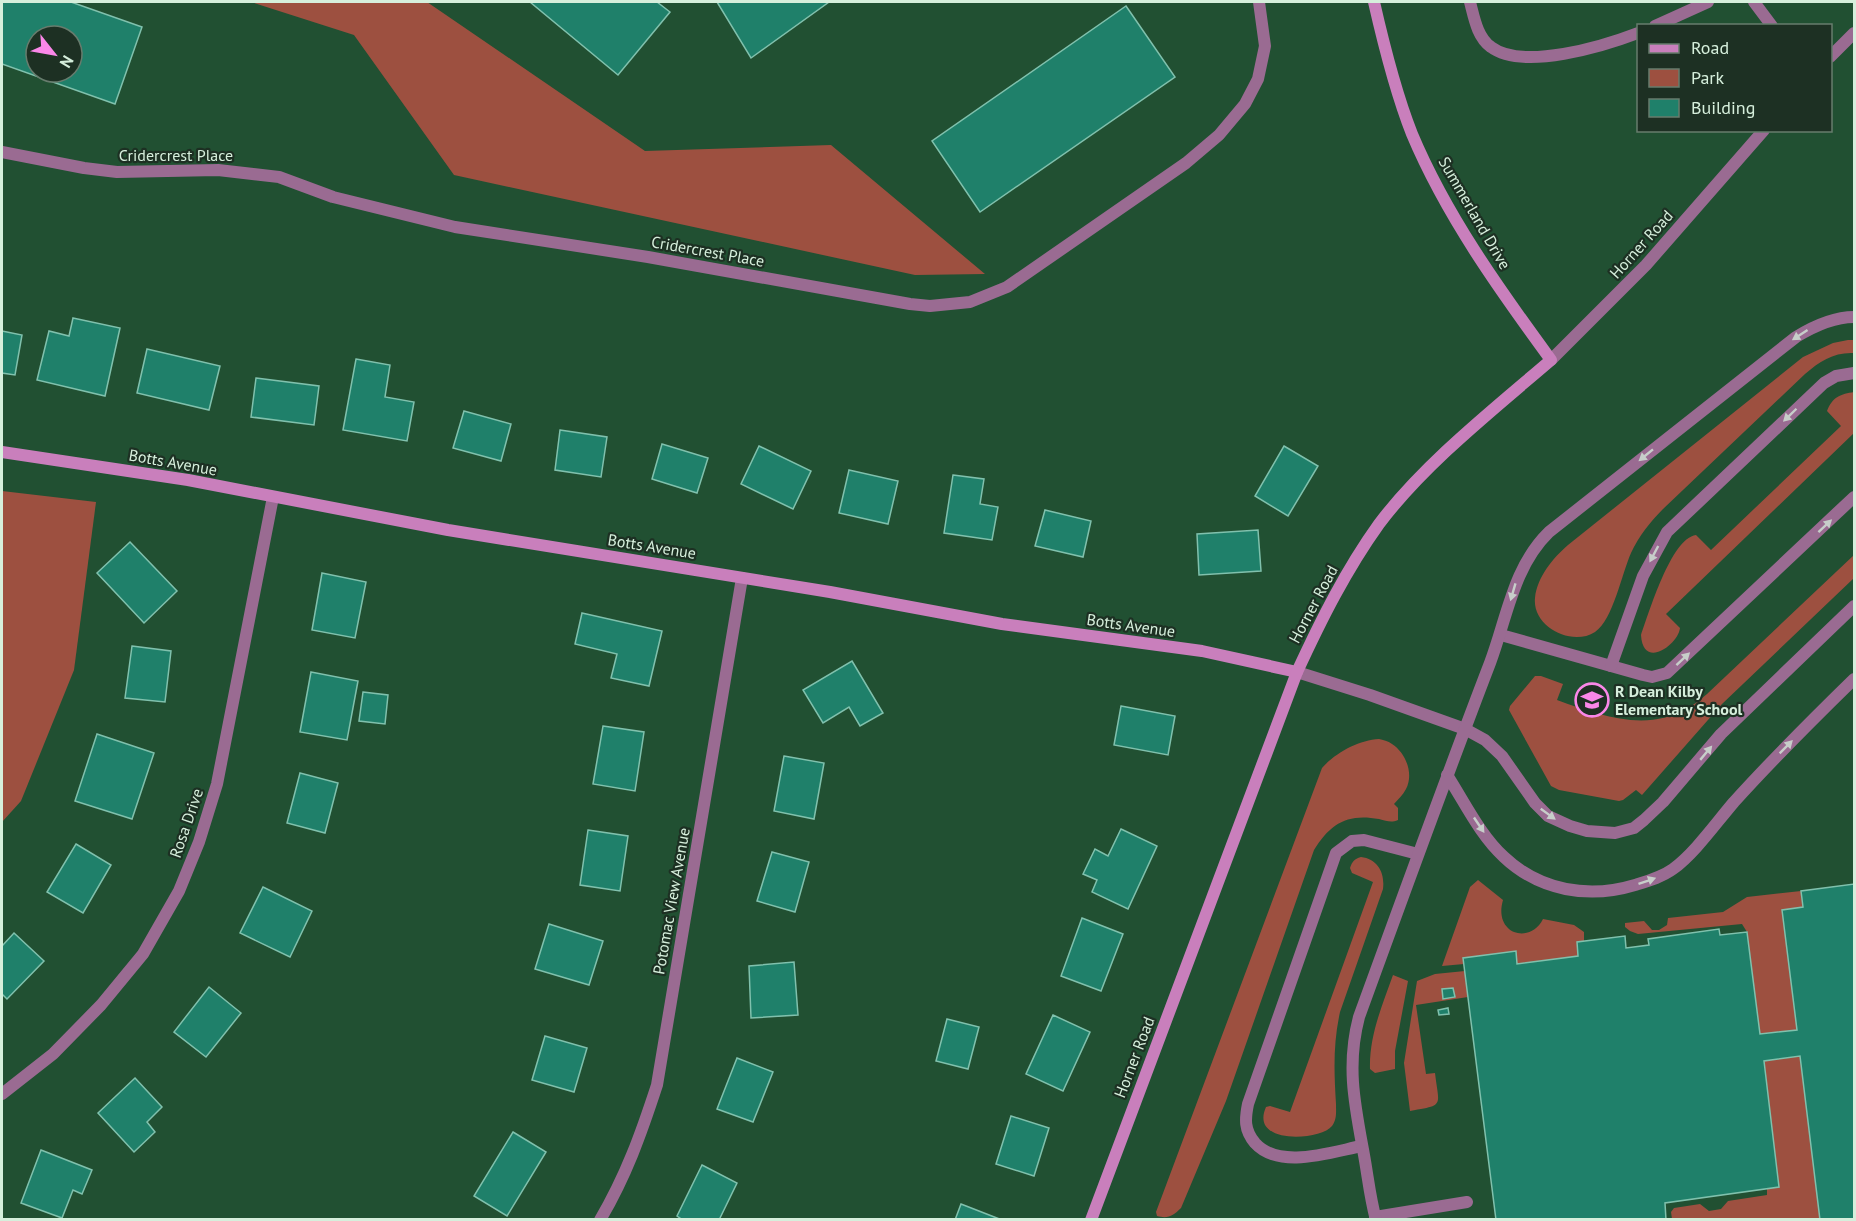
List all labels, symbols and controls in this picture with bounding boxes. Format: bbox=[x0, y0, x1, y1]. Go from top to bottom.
north arrow bbox=[24, 24, 84, 84]
legend bbox=[1637, 24, 1832, 132]
text: Road bbox=[1691, 36, 1729, 59]
text: N bbox=[56, 52, 78, 71]
text: Park bbox=[1691, 66, 1724, 89]
text: Building bbox=[1691, 96, 1755, 119]
street label: Cridercrest Place bbox=[119, 145, 233, 165]
street label: Summerland Drive bbox=[1435, 153, 1515, 273]
street label: Horner Road bbox=[1605, 206, 1677, 282]
street label: Cridercrest Place bbox=[650, 231, 766, 271]
one-way arrow bbox=[1792, 329, 1808, 340]
one-way arrow bbox=[1782, 408, 1797, 422]
street label: Botts Avenue bbox=[127, 444, 219, 480]
one-way arrow bbox=[1638, 448, 1654, 461]
one-way arrow bbox=[1817, 519, 1831, 533]
street label: Botts Avenue bbox=[606, 529, 698, 563]
one-way arrow bbox=[1649, 546, 1659, 563]
street label: Horner Road bbox=[1284, 562, 1342, 646]
one-way arrow bbox=[1508, 583, 1517, 601]
street label: Botts Avenue bbox=[1085, 609, 1177, 641]
one-way arrow bbox=[1676, 653, 1690, 667]
place label: R Dean Kilby Elementary School bbox=[1615, 681, 1742, 719]
school or university icon: R Dean Kilby Elementary School bbox=[1574, 682, 1610, 718]
one-way arrow bbox=[1779, 740, 1793, 754]
one-way arrow bbox=[1699, 746, 1712, 761]
street label: Rosa Drive bbox=[165, 786, 207, 860]
one-way arrow bbox=[1540, 808, 1556, 820]
one-way arrow bbox=[1473, 817, 1484, 833]
street label: Potomac View Avenue bbox=[648, 826, 694, 976]
one-way arrow bbox=[1638, 875, 1656, 885]
street label: Horner Road bbox=[1109, 1014, 1159, 1100]

